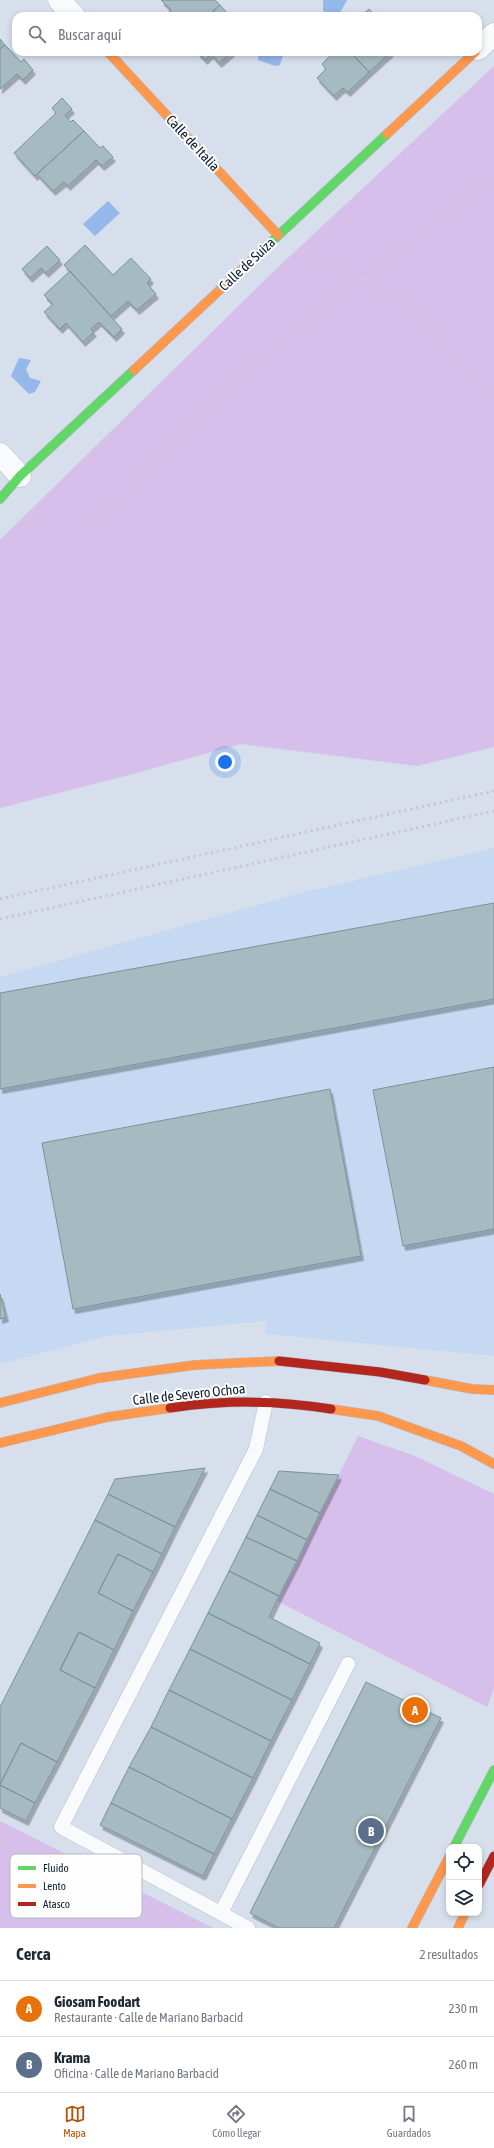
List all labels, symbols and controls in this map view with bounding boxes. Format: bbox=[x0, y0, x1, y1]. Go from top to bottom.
search box bbox=[12, 12, 482, 56]
icon: search bbox=[26, 23, 48, 45]
text: Buscar aquí bbox=[58, 26, 121, 43]
street label: Calle de Italia bbox=[163, 112, 223, 174]
street label: Calle de Suiza bbox=[216, 234, 278, 294]
your location bbox=[215, 752, 235, 772]
street label: Calle de Severo Ochoa bbox=[132, 1380, 246, 1408]
pin: A bbox=[402, 1695, 428, 1725]
pin: B bbox=[358, 1816, 384, 1846]
map controls bbox=[446, 1844, 482, 1916]
button: locate bbox=[446, 1844, 482, 1880]
legend bbox=[10, 1854, 142, 1918]
text: Fluido bbox=[43, 1862, 69, 1874]
text: Lento bbox=[43, 1880, 66, 1892]
button: layers bbox=[446, 1880, 482, 1916]
text: Atasco bbox=[43, 1898, 70, 1910]
text: Cerca bbox=[16, 1944, 51, 1964]
text: 2 resultados bbox=[419, 1947, 478, 1962]
text: Giosam Foodart bbox=[54, 1993, 140, 2010]
text: A bbox=[26, 2001, 32, 2016]
text: 230 m bbox=[449, 2001, 478, 2016]
text: Restaurante · Calle de Mariano Barbacid bbox=[54, 2010, 243, 2025]
text: Krama bbox=[54, 2049, 90, 2066]
text: B bbox=[26, 2057, 32, 2072]
text: 260 m bbox=[449, 2057, 478, 2072]
text: Oficina · Calle de Mariano Barbacid bbox=[54, 2066, 219, 2081]
tab: Mapa bbox=[63, 2103, 86, 2139]
tab: Cómo llegar bbox=[212, 2103, 261, 2139]
tab: Guardados bbox=[387, 2103, 431, 2139]

